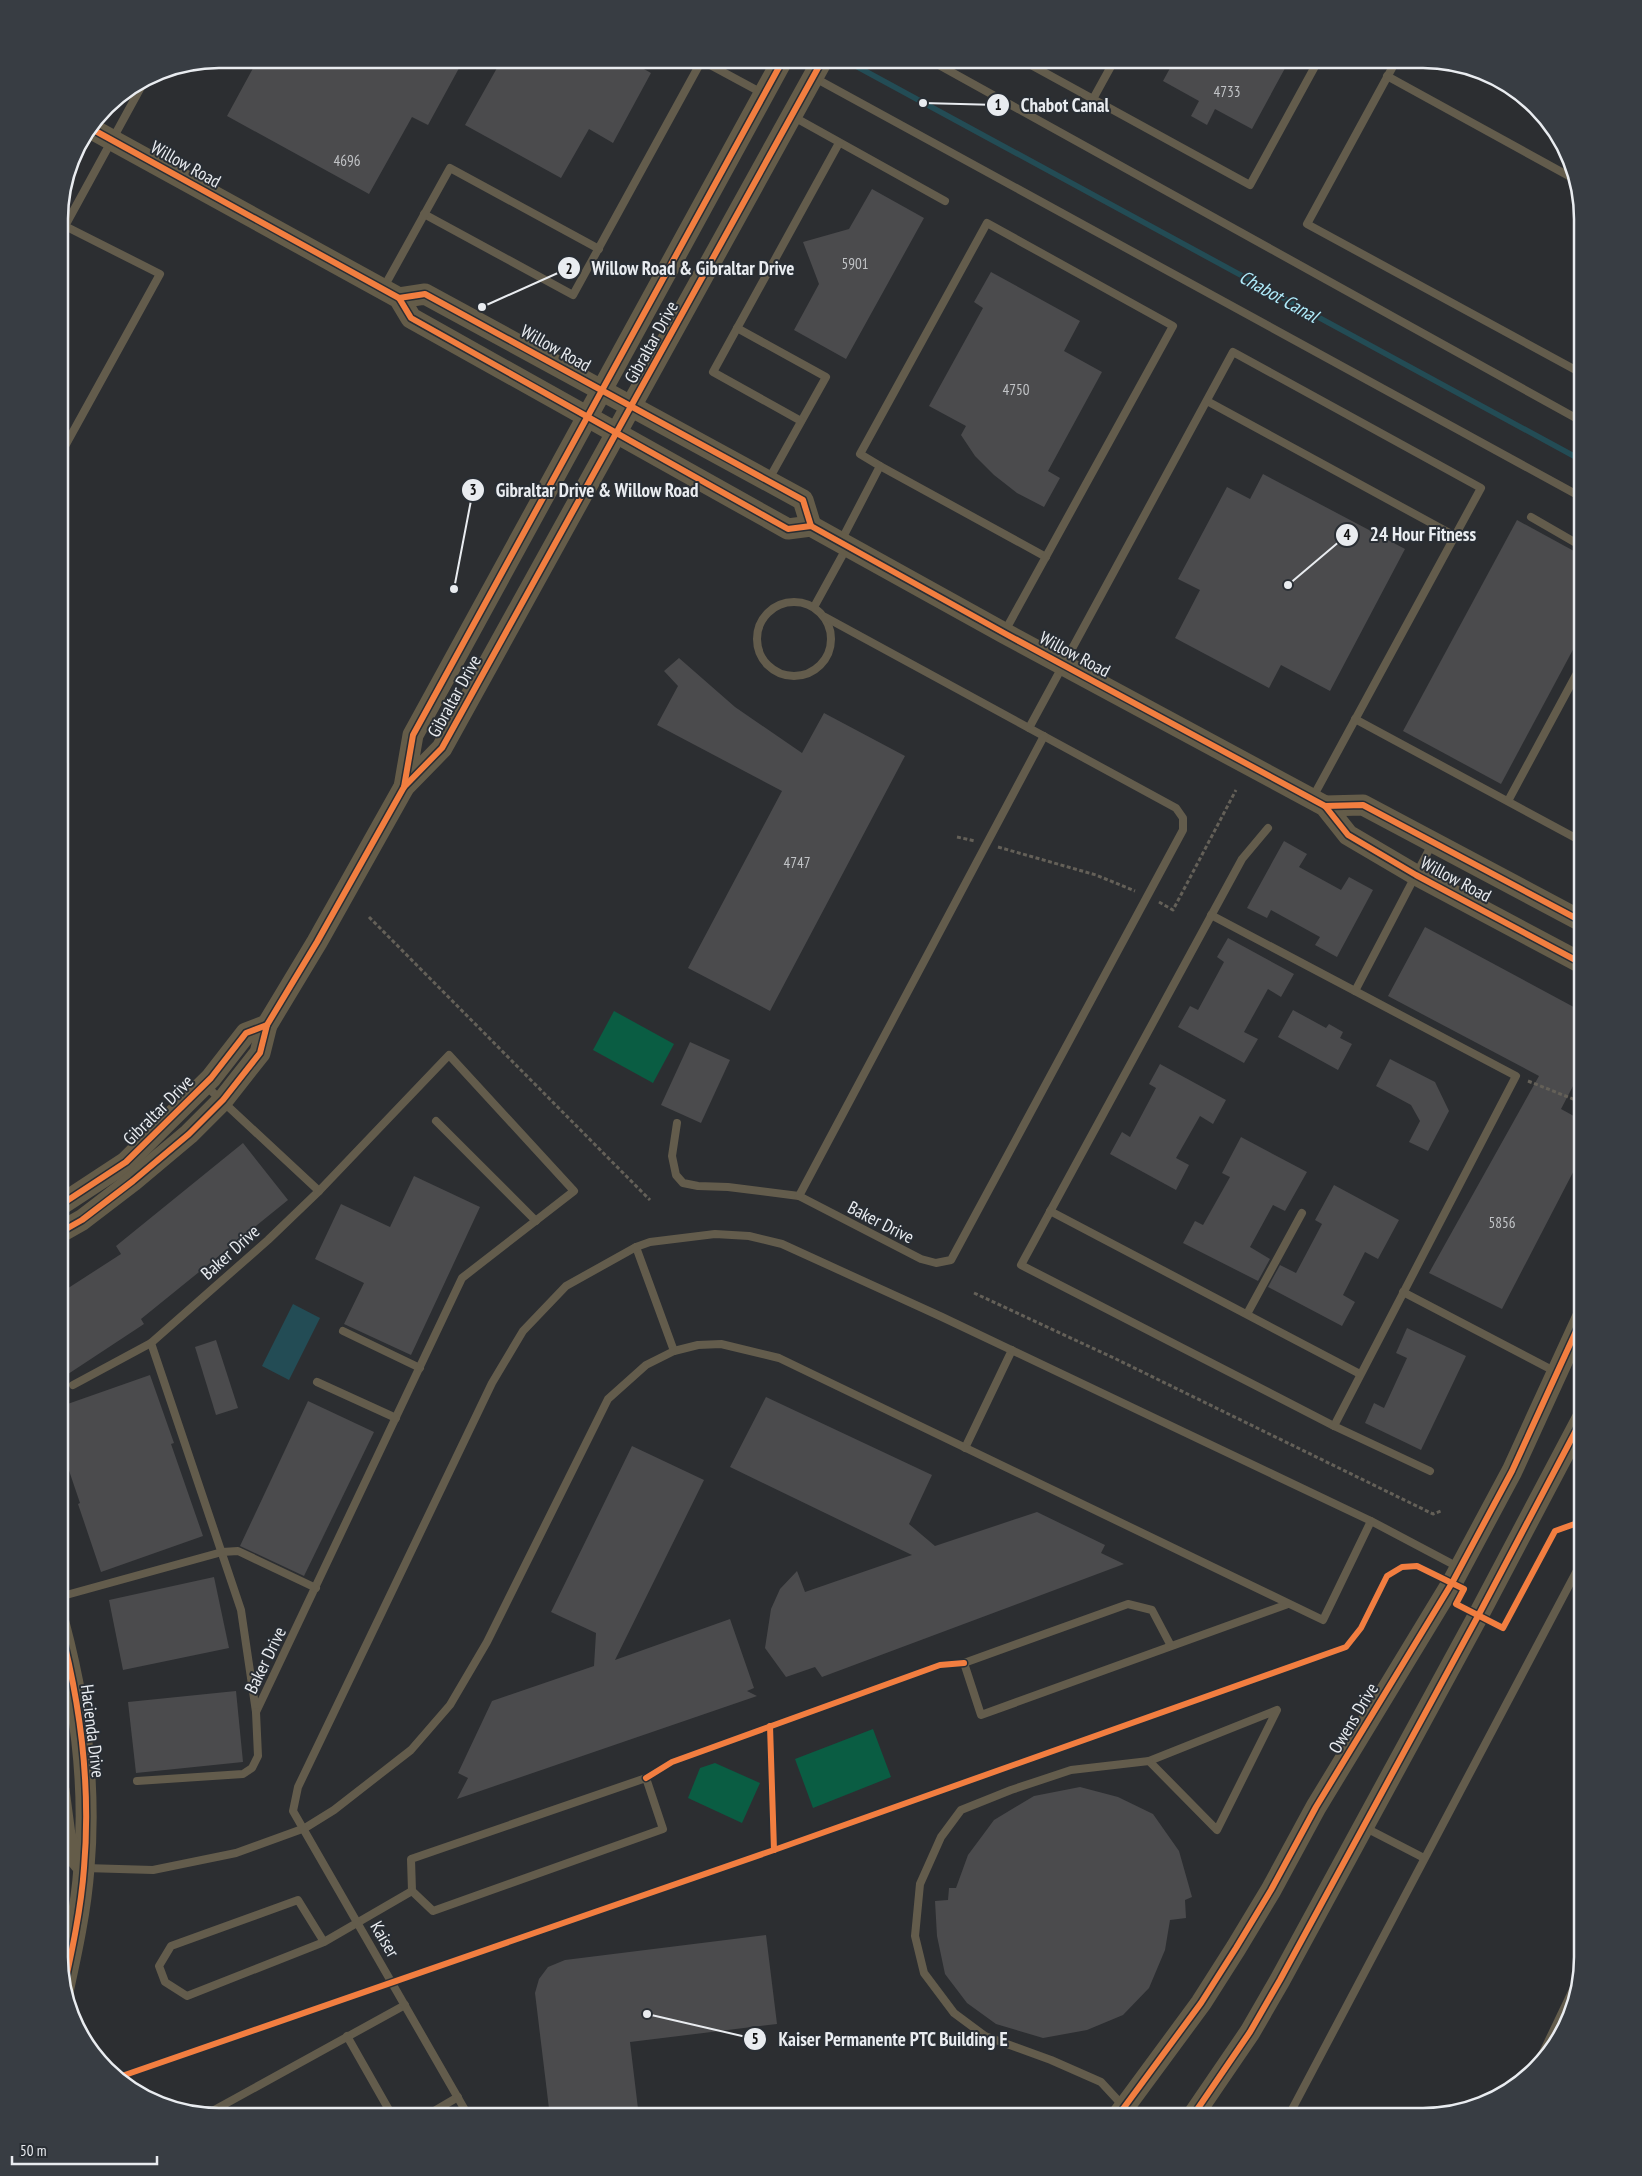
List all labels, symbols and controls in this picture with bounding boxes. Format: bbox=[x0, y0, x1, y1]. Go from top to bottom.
house number: 4733 bbox=[1213, 82, 1241, 101]
callout: Chabot Canal bbox=[986, 88, 1120, 122]
text: Chabot Canal bbox=[1021, 93, 1110, 117]
text: 1 bbox=[994, 95, 1002, 114]
street label: Willow Road bbox=[147, 135, 225, 193]
house number: 4696 bbox=[333, 151, 361, 170]
callout: Willow Road & Gibraltar Drive bbox=[556, 251, 805, 285]
house number: 5901 bbox=[841, 254, 869, 273]
text: Willow Road & Gibraltar Drive bbox=[591, 256, 794, 280]
text: 2 bbox=[565, 259, 573, 278]
water label: Chabot Canal bbox=[1235, 264, 1324, 328]
street label: Gibraltar Drive bbox=[619, 297, 683, 387]
street label: Willow Road bbox=[517, 319, 595, 377]
house number: 4750 bbox=[1002, 380, 1030, 399]
callout: Gibraltar Drive & Willow Road bbox=[461, 473, 709, 507]
text: Gibraltar Drive & Willow Road bbox=[496, 478, 698, 502]
text: 3 bbox=[469, 480, 477, 499]
callout: 24 Hour Fitness bbox=[1335, 518, 1486, 552]
text: 24 Hour Fitness bbox=[1370, 522, 1476, 546]
text: 4 bbox=[1343, 525, 1351, 544]
street label: Willow Road bbox=[1036, 626, 1114, 682]
street label: Gibraltar Drive bbox=[422, 651, 486, 741]
street label: Willow Road bbox=[1417, 851, 1495, 907]
house number: 4747 bbox=[783, 853, 811, 872]
street label: Gibraltar Drive bbox=[118, 1070, 198, 1150]
street label: Baker Drive bbox=[844, 1196, 918, 1248]
house number: 5856 bbox=[1488, 1213, 1516, 1232]
street label: Baker Drive bbox=[196, 1220, 264, 1284]
street label: Baker Drive bbox=[239, 1623, 291, 1697]
street label: Owens Drive bbox=[1323, 1679, 1383, 1757]
street label: Hacienda Drive bbox=[76, 1683, 110, 1779]
street label: Kaiser bbox=[366, 1917, 405, 1961]
callout: Kaiser Permanente PTC Building E bbox=[743, 2022, 1018, 2056]
text: Kaiser Permanente PTC Building E bbox=[778, 2027, 1008, 2051]
text: 5 bbox=[751, 2029, 759, 2048]
scale bar bbox=[12, 2134, 158, 2166]
text: 50 m bbox=[20, 2141, 46, 2160]

